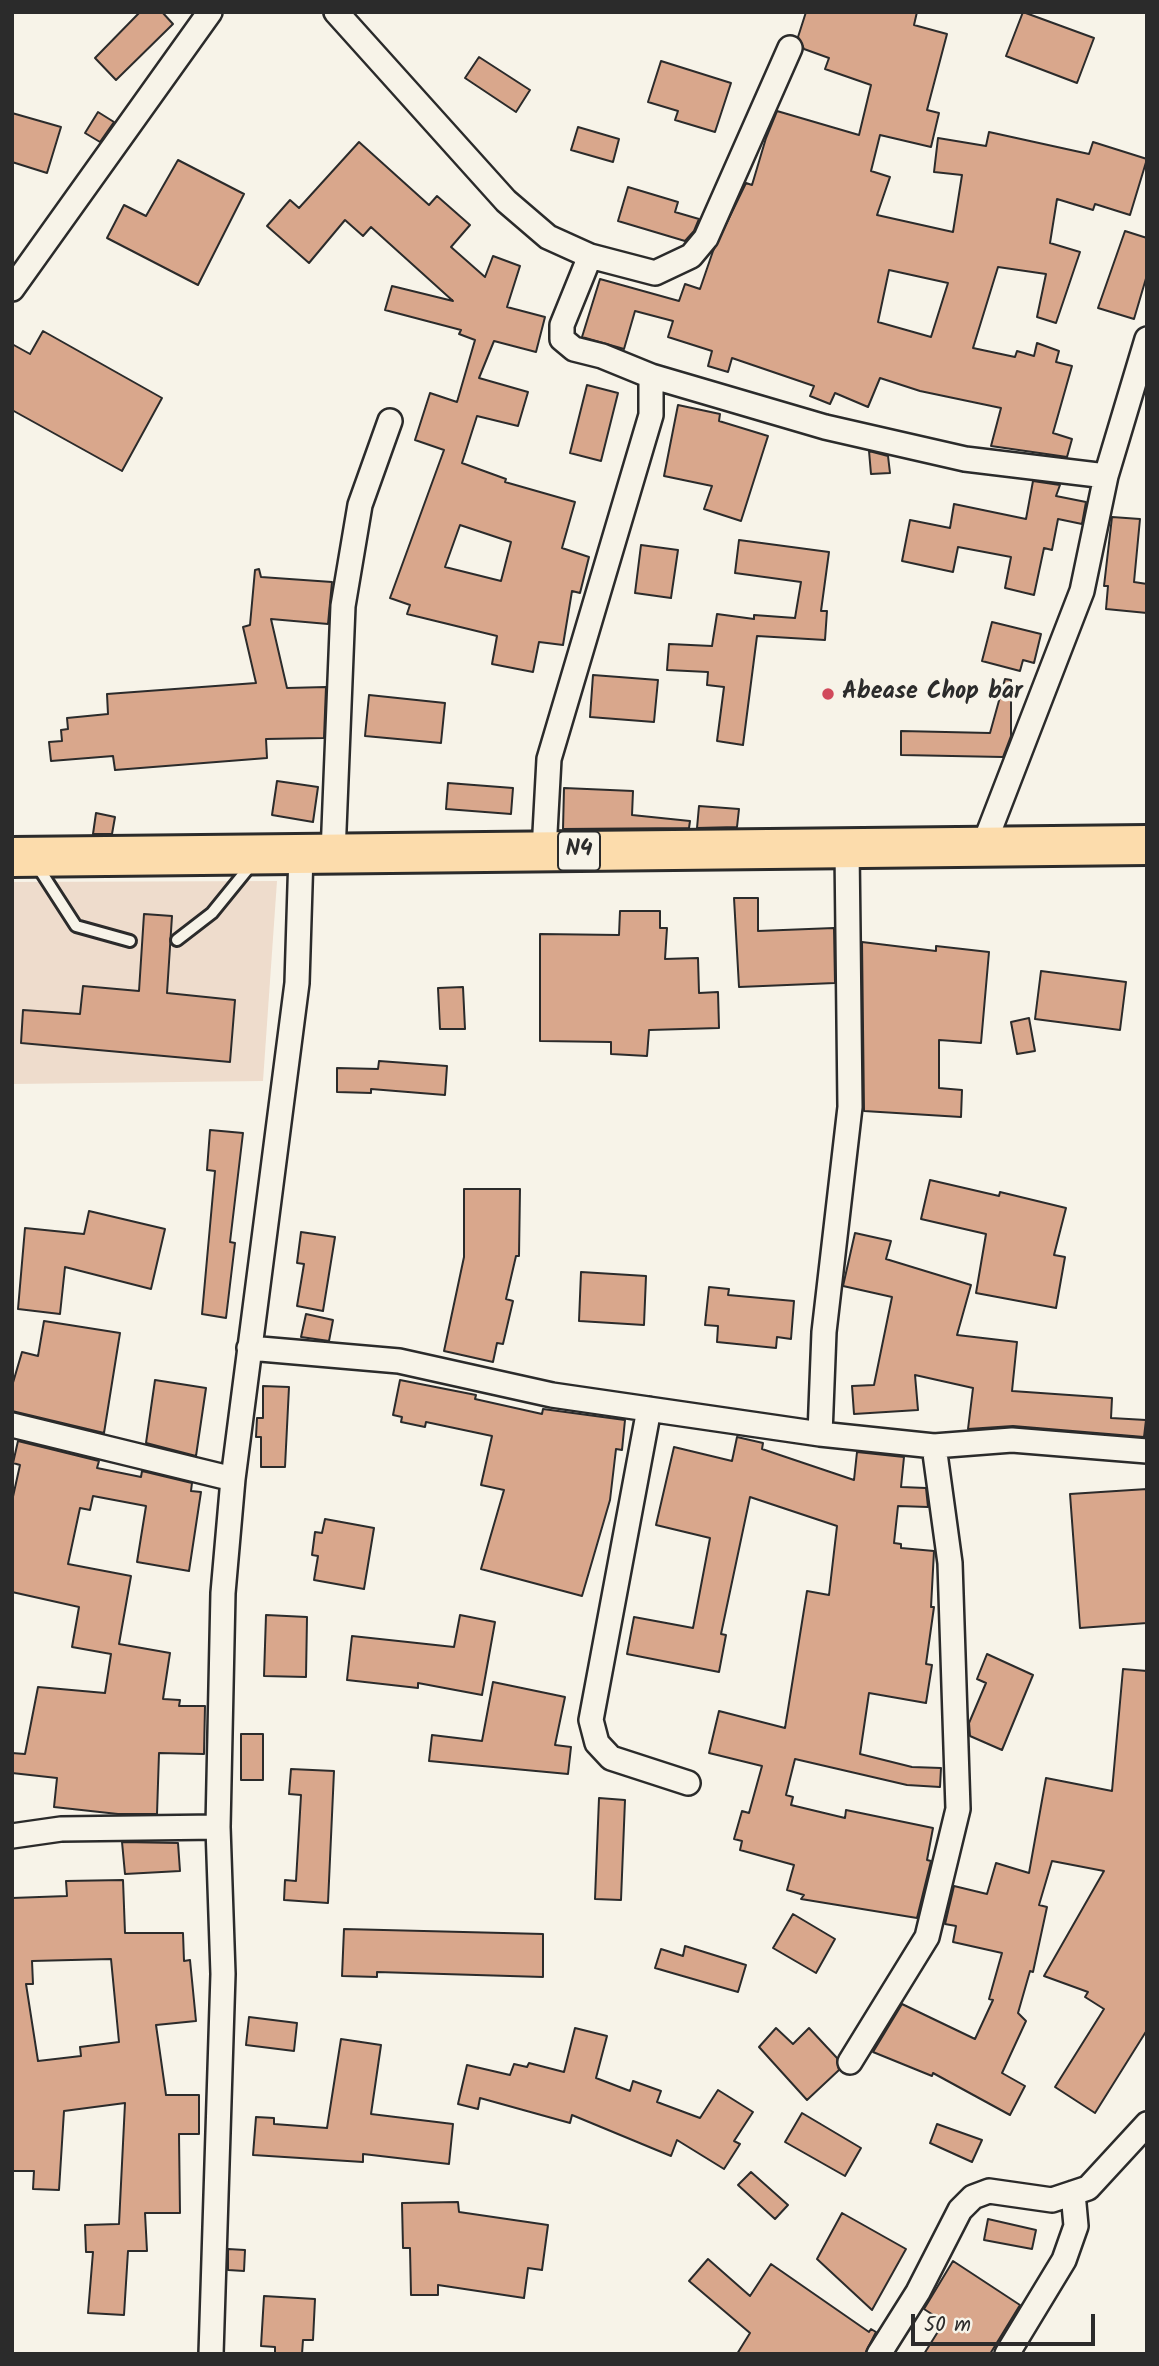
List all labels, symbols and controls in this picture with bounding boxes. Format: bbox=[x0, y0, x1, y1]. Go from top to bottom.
place label: Abease Chop bar bbox=[842, 680, 1023, 708]
marker: Abease Chop bar bbox=[820, 686, 836, 702]
road number: N4 bbox=[558, 832, 600, 870]
scale bar bbox=[914, 2300, 1098, 2344]
text: 50 m bbox=[924, 2309, 971, 2342]

